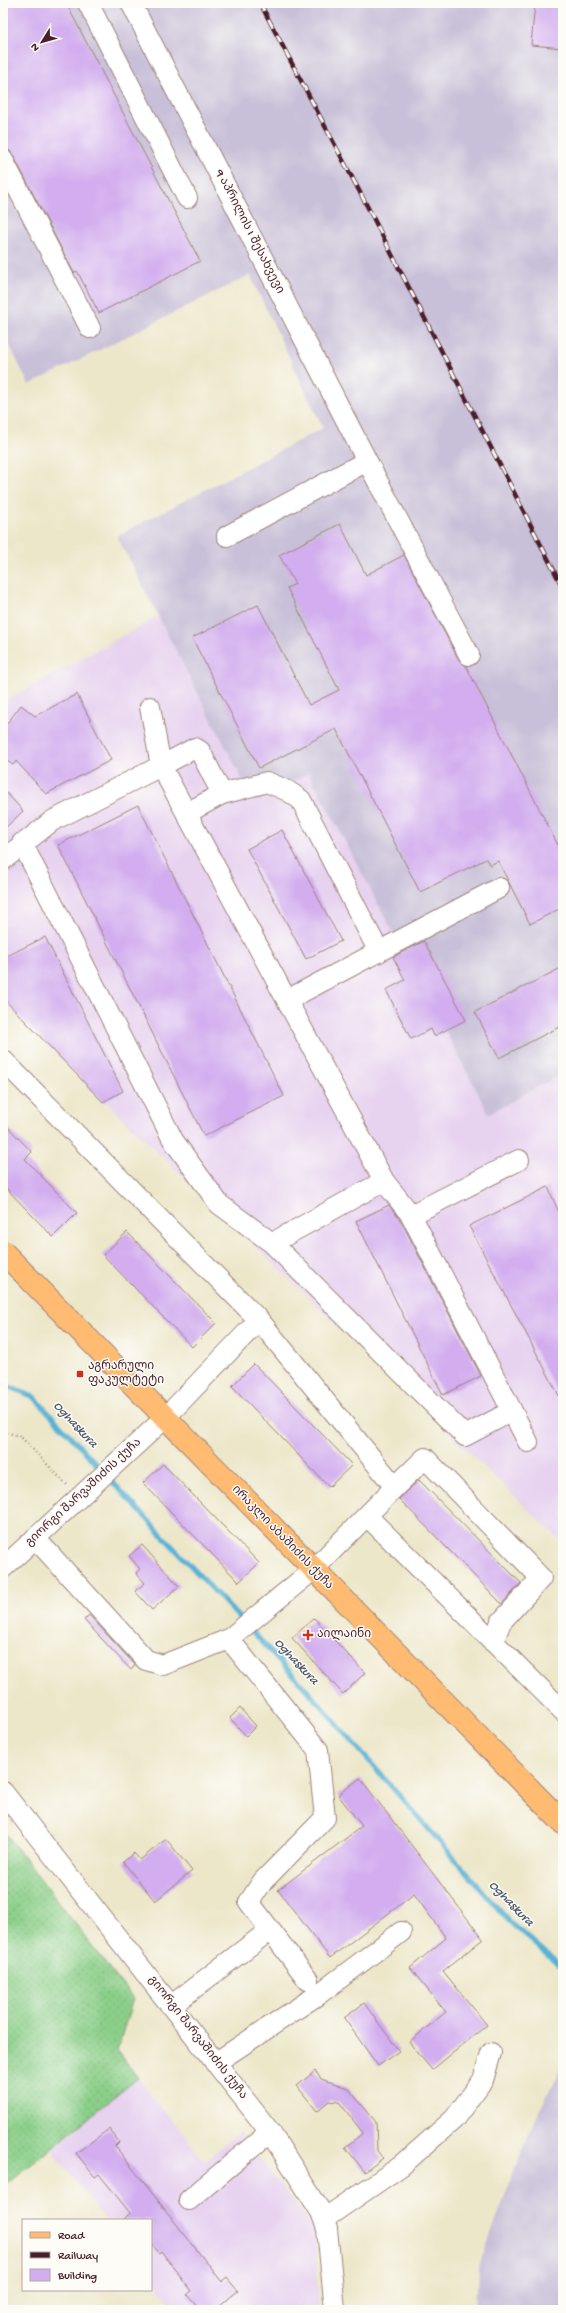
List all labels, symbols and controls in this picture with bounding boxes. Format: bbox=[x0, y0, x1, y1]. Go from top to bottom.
north arrow bbox=[22, 22, 62, 62]
text: N bbox=[29, 40, 43, 53]
street label: 9 აპრილის I შესახვევი bbox=[211, 166, 287, 296]
place label: აგრარული ფაკულტეტი bbox=[88, 1359, 164, 1388]
marker: აგრარული ფაკულტეტი bbox=[75, 1369, 85, 1379]
water label: Oghaskura bbox=[50, 1399, 101, 1452]
street label: გიორგი შარვაშიძის ქუჩა bbox=[23, 1435, 145, 1550]
street label: ირაკლი აბაშიძის ქუჩა bbox=[228, 1482, 336, 1593]
place label: აილაინი bbox=[317, 1627, 371, 1642]
marker: აილაინი bbox=[302, 1629, 314, 1641]
water label: Oghaskura bbox=[271, 1636, 322, 1689]
water label: Oghaskura bbox=[485, 1878, 537, 1931]
street label: გიორგი შარვაშიძის ქუჩა bbox=[144, 1973, 250, 2102]
legend bbox=[22, 2219, 152, 2291]
text: Road bbox=[58, 2230, 85, 2244]
text: Railway bbox=[58, 2250, 98, 2264]
text: Building bbox=[57, 2270, 97, 2284]

